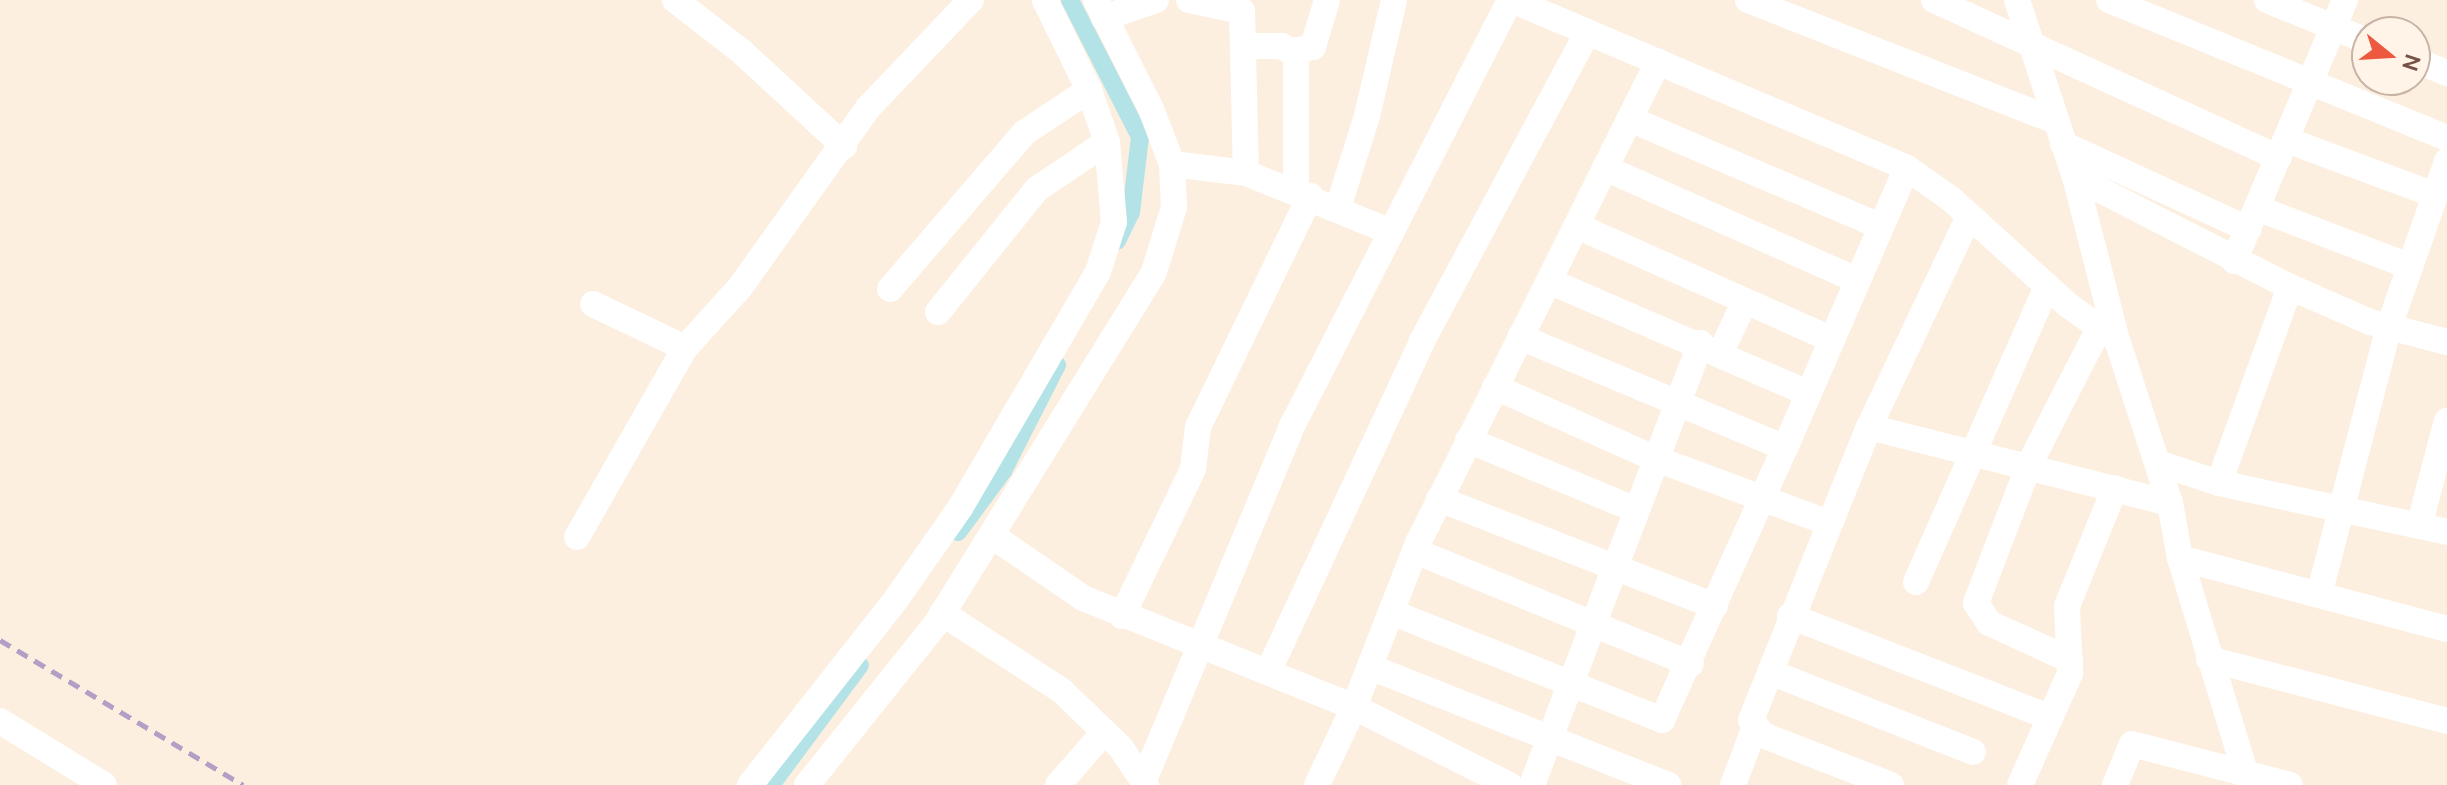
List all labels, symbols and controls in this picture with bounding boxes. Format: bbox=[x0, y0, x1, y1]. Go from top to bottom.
north arrow bbox=[2351, 16, 2431, 96]
text: N bbox=[2398, 51, 2427, 75]

